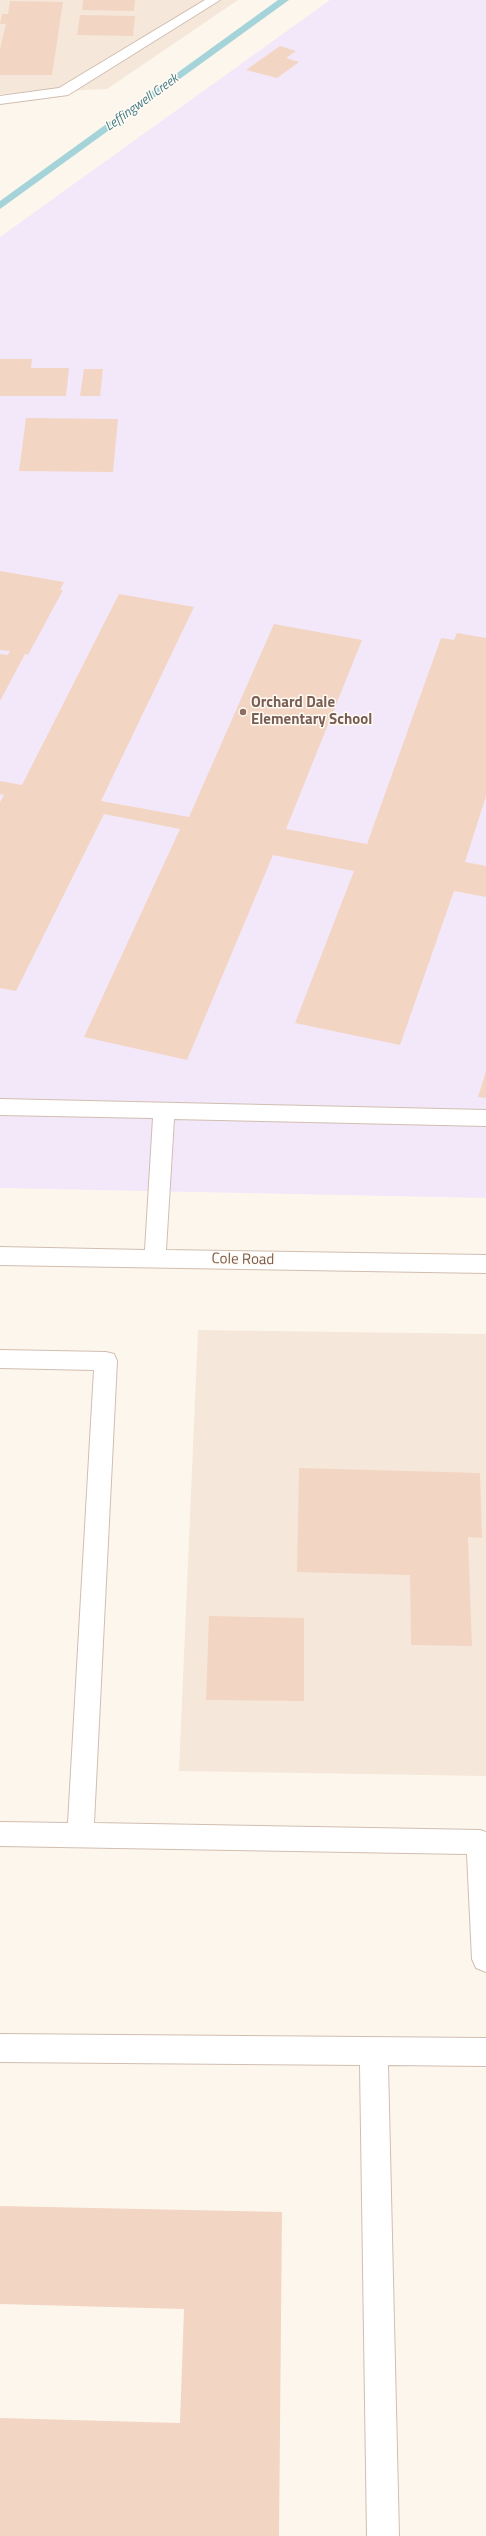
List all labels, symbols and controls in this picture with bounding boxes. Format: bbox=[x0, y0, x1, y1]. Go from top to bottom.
water label: Leffingwell Creek bbox=[102, 71, 182, 135]
place label: Orchard Dale Elementary School bbox=[251, 694, 372, 729]
marker: Orchard Dale Elementary School bbox=[238, 707, 248, 717]
street label: Cole Road bbox=[211, 1250, 275, 1270]

